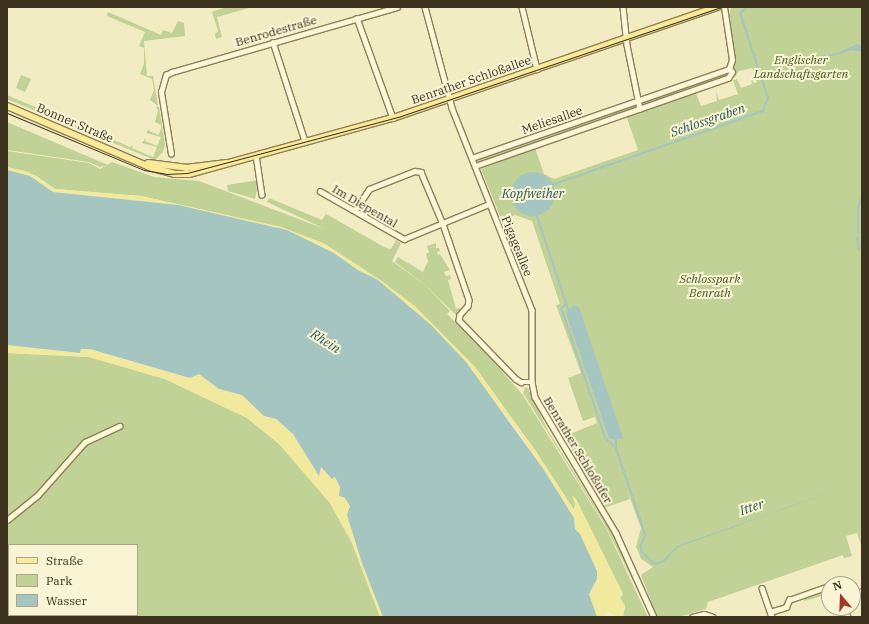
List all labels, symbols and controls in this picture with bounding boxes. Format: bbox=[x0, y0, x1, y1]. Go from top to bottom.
street label: Benrodestraße bbox=[234, 12, 318, 50]
street label: Benrather Schloßallee bbox=[409, 53, 533, 107]
park label: Englischer Landschaftsgarten bbox=[754, 53, 848, 81]
street label: Bonner Straße bbox=[34, 100, 116, 146]
water label: Schlossgraben bbox=[669, 101, 747, 141]
street label: Meliesallee bbox=[520, 103, 584, 137]
street label: Im Diepental bbox=[330, 182, 400, 230]
water label: Kopfweiher bbox=[502, 186, 564, 202]
street label: Pigageallee bbox=[498, 214, 536, 278]
park label: Schlosspark Benrath bbox=[680, 272, 740, 300]
water label: Rhein bbox=[307, 327, 343, 357]
street label: Benrather Schloßufer bbox=[540, 394, 616, 506]
water label: Itter bbox=[738, 497, 766, 519]
legend bbox=[8, 544, 138, 616]
text: Straße bbox=[46, 553, 83, 568]
text: Park bbox=[46, 573, 72, 588]
north arrow bbox=[821, 576, 861, 616]
text: N bbox=[831, 578, 844, 594]
text: Wasser bbox=[46, 593, 87, 608]

